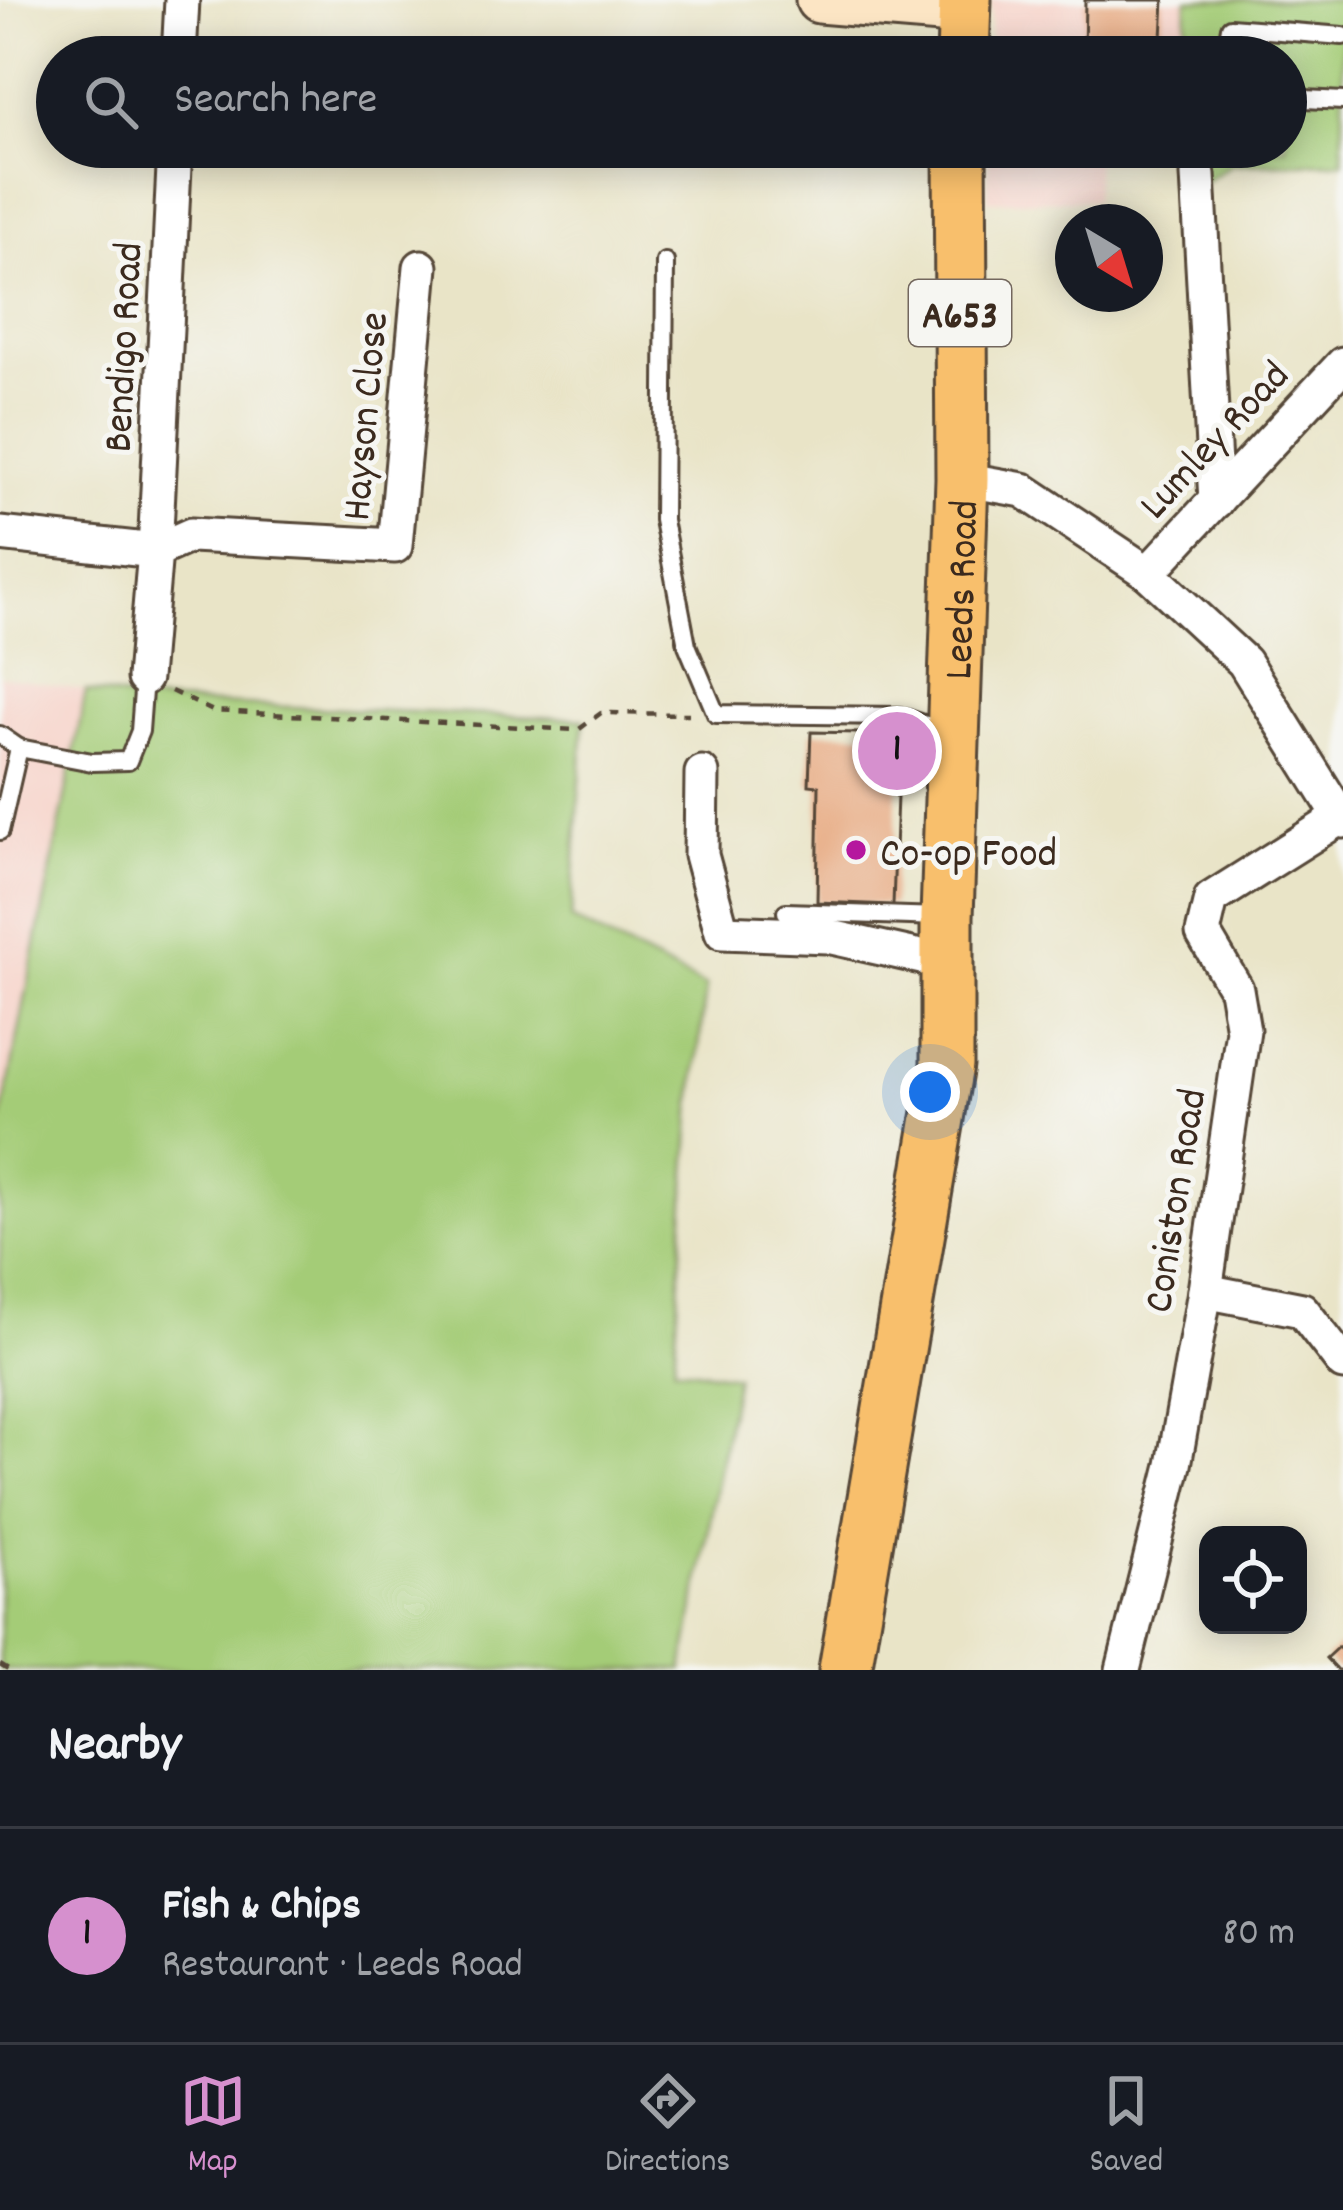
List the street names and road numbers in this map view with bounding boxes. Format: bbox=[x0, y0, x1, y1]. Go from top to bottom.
street label: Bendigo Road bbox=[92, 241, 162, 454]
road number: A653 bbox=[909, 280, 1011, 346]
street label: Hayson Close bbox=[330, 310, 408, 523]
street label: Lumley Road bbox=[1128, 350, 1307, 536]
street label: Leeds Road bbox=[932, 499, 998, 681]
street label: Coniston Road bbox=[1132, 1085, 1226, 1317]

